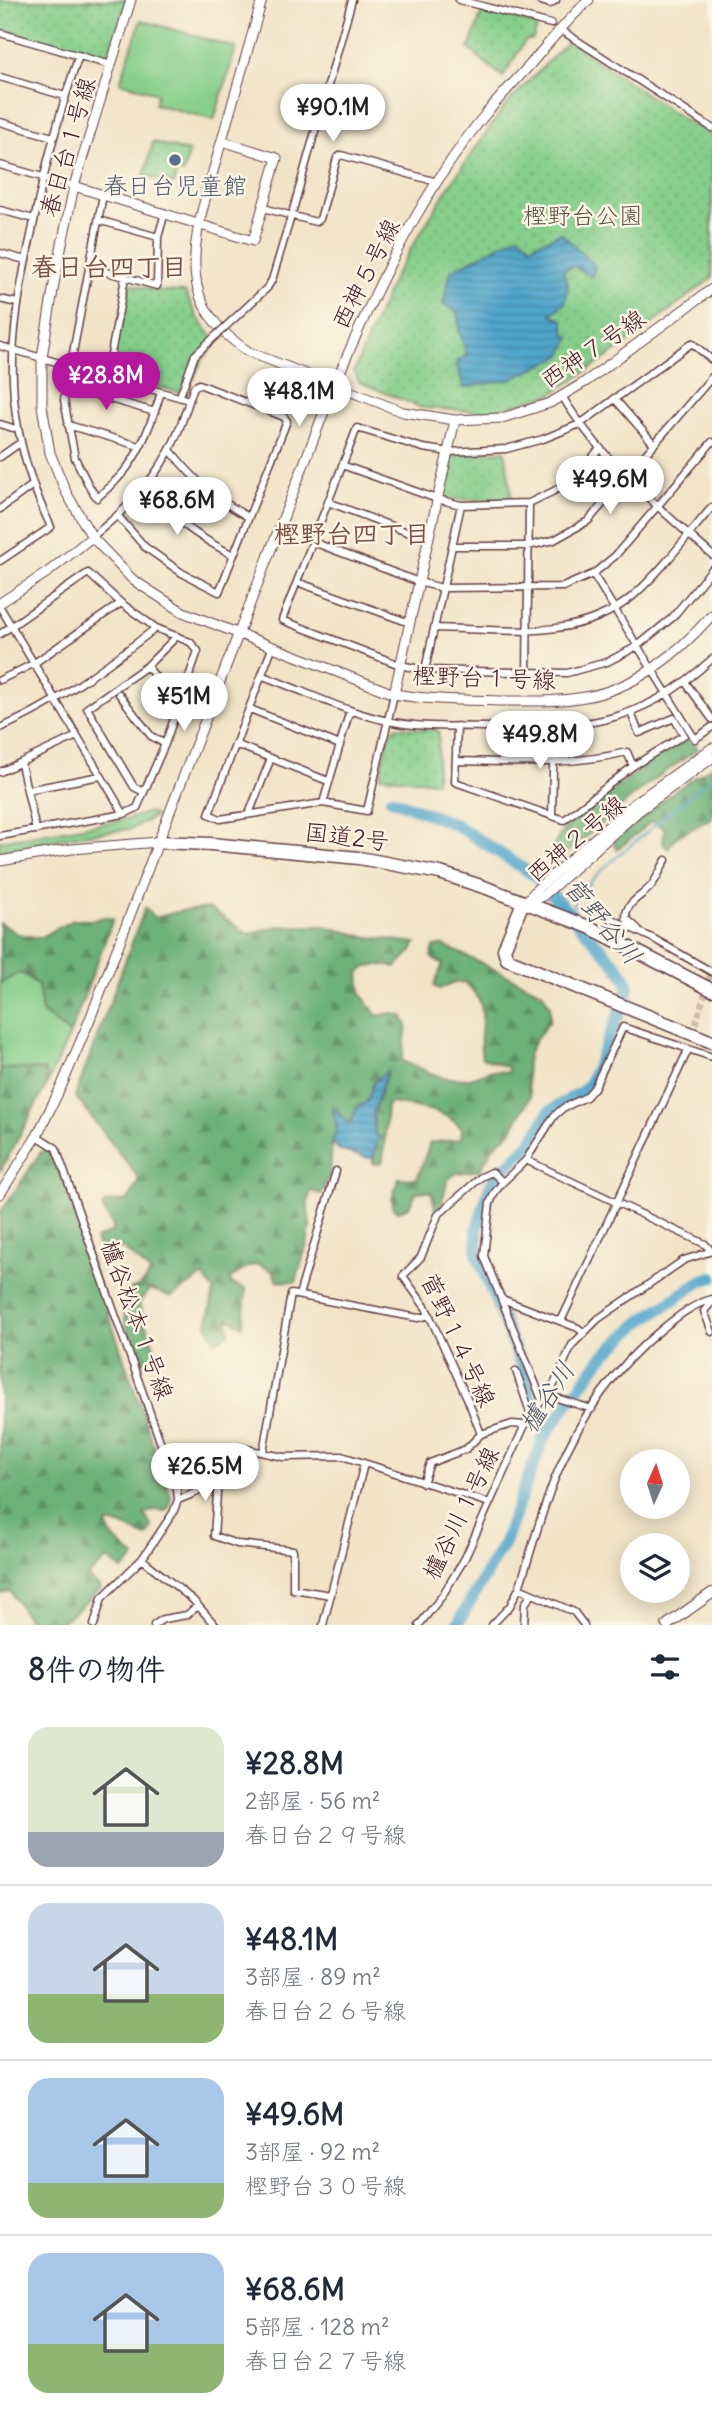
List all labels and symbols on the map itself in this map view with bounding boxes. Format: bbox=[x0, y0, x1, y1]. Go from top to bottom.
street label: 春日台１号線 bbox=[33, 73, 101, 220]
pin: ¥90.1M bbox=[276, 85, 390, 144]
marker: 春日台児童館 bbox=[167, 152, 183, 168]
place label: 春日台児童館 bbox=[103, 170, 247, 200]
park label: 樫野台公園 bbox=[523, 200, 643, 230]
street label: 西神５号線 bbox=[325, 213, 406, 334]
district label: 春日台四丁目 bbox=[31, 250, 187, 283]
street label: 西神７号線 bbox=[534, 302, 651, 394]
pin: ¥28.8M bbox=[49, 352, 163, 412]
pin: ¥48.1M bbox=[242, 368, 356, 428]
pin: ¥49.6M bbox=[553, 456, 667, 516]
pin: ¥68.6M bbox=[120, 477, 234, 537]
district label: 樫野台四丁目 bbox=[274, 517, 430, 550]
street label: 樫野台１号線 bbox=[412, 659, 557, 695]
pin: ¥51M bbox=[143, 674, 225, 733]
pin: ¥49.8M bbox=[483, 712, 597, 771]
street label: 西神２号線 bbox=[520, 788, 631, 888]
street label: 国道2号 bbox=[303, 816, 391, 856]
water label: 菅野谷川 bbox=[557, 870, 649, 971]
street label: 櫨谷松本１号線 bbox=[95, 1236, 181, 1404]
street label: 菅野１４号線 bbox=[415, 1268, 503, 1411]
water label: 櫨谷川 bbox=[511, 1355, 582, 1438]
street label: 櫨谷川１号線 bbox=[415, 1441, 505, 1584]
pin: ¥26.5M bbox=[148, 1444, 262, 1503]
north arrow bbox=[620, 1449, 690, 1519]

